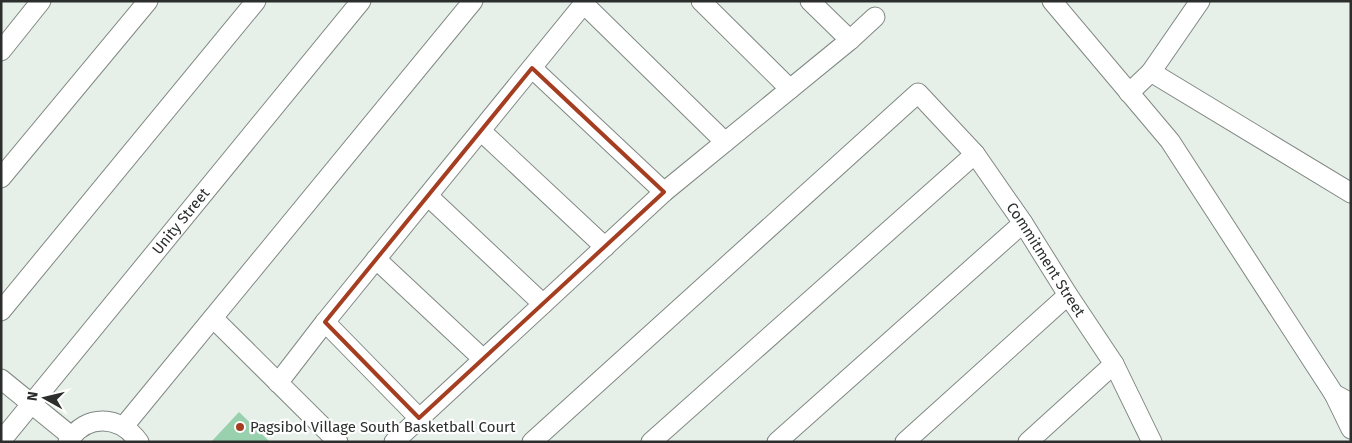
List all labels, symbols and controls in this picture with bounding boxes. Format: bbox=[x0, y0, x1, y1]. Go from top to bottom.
street label: Unity Street bbox=[148, 184, 214, 258]
street label: Commitment Street bbox=[1002, 199, 1089, 321]
north arrow bbox=[20, 373, 70, 423]
text: N bbox=[24, 390, 42, 402]
place label: Pagsibol Village South Basketball Court bbox=[250, 418, 516, 436]
marker: Pagsibol Village South Basketball Court bbox=[234, 421, 246, 433]

